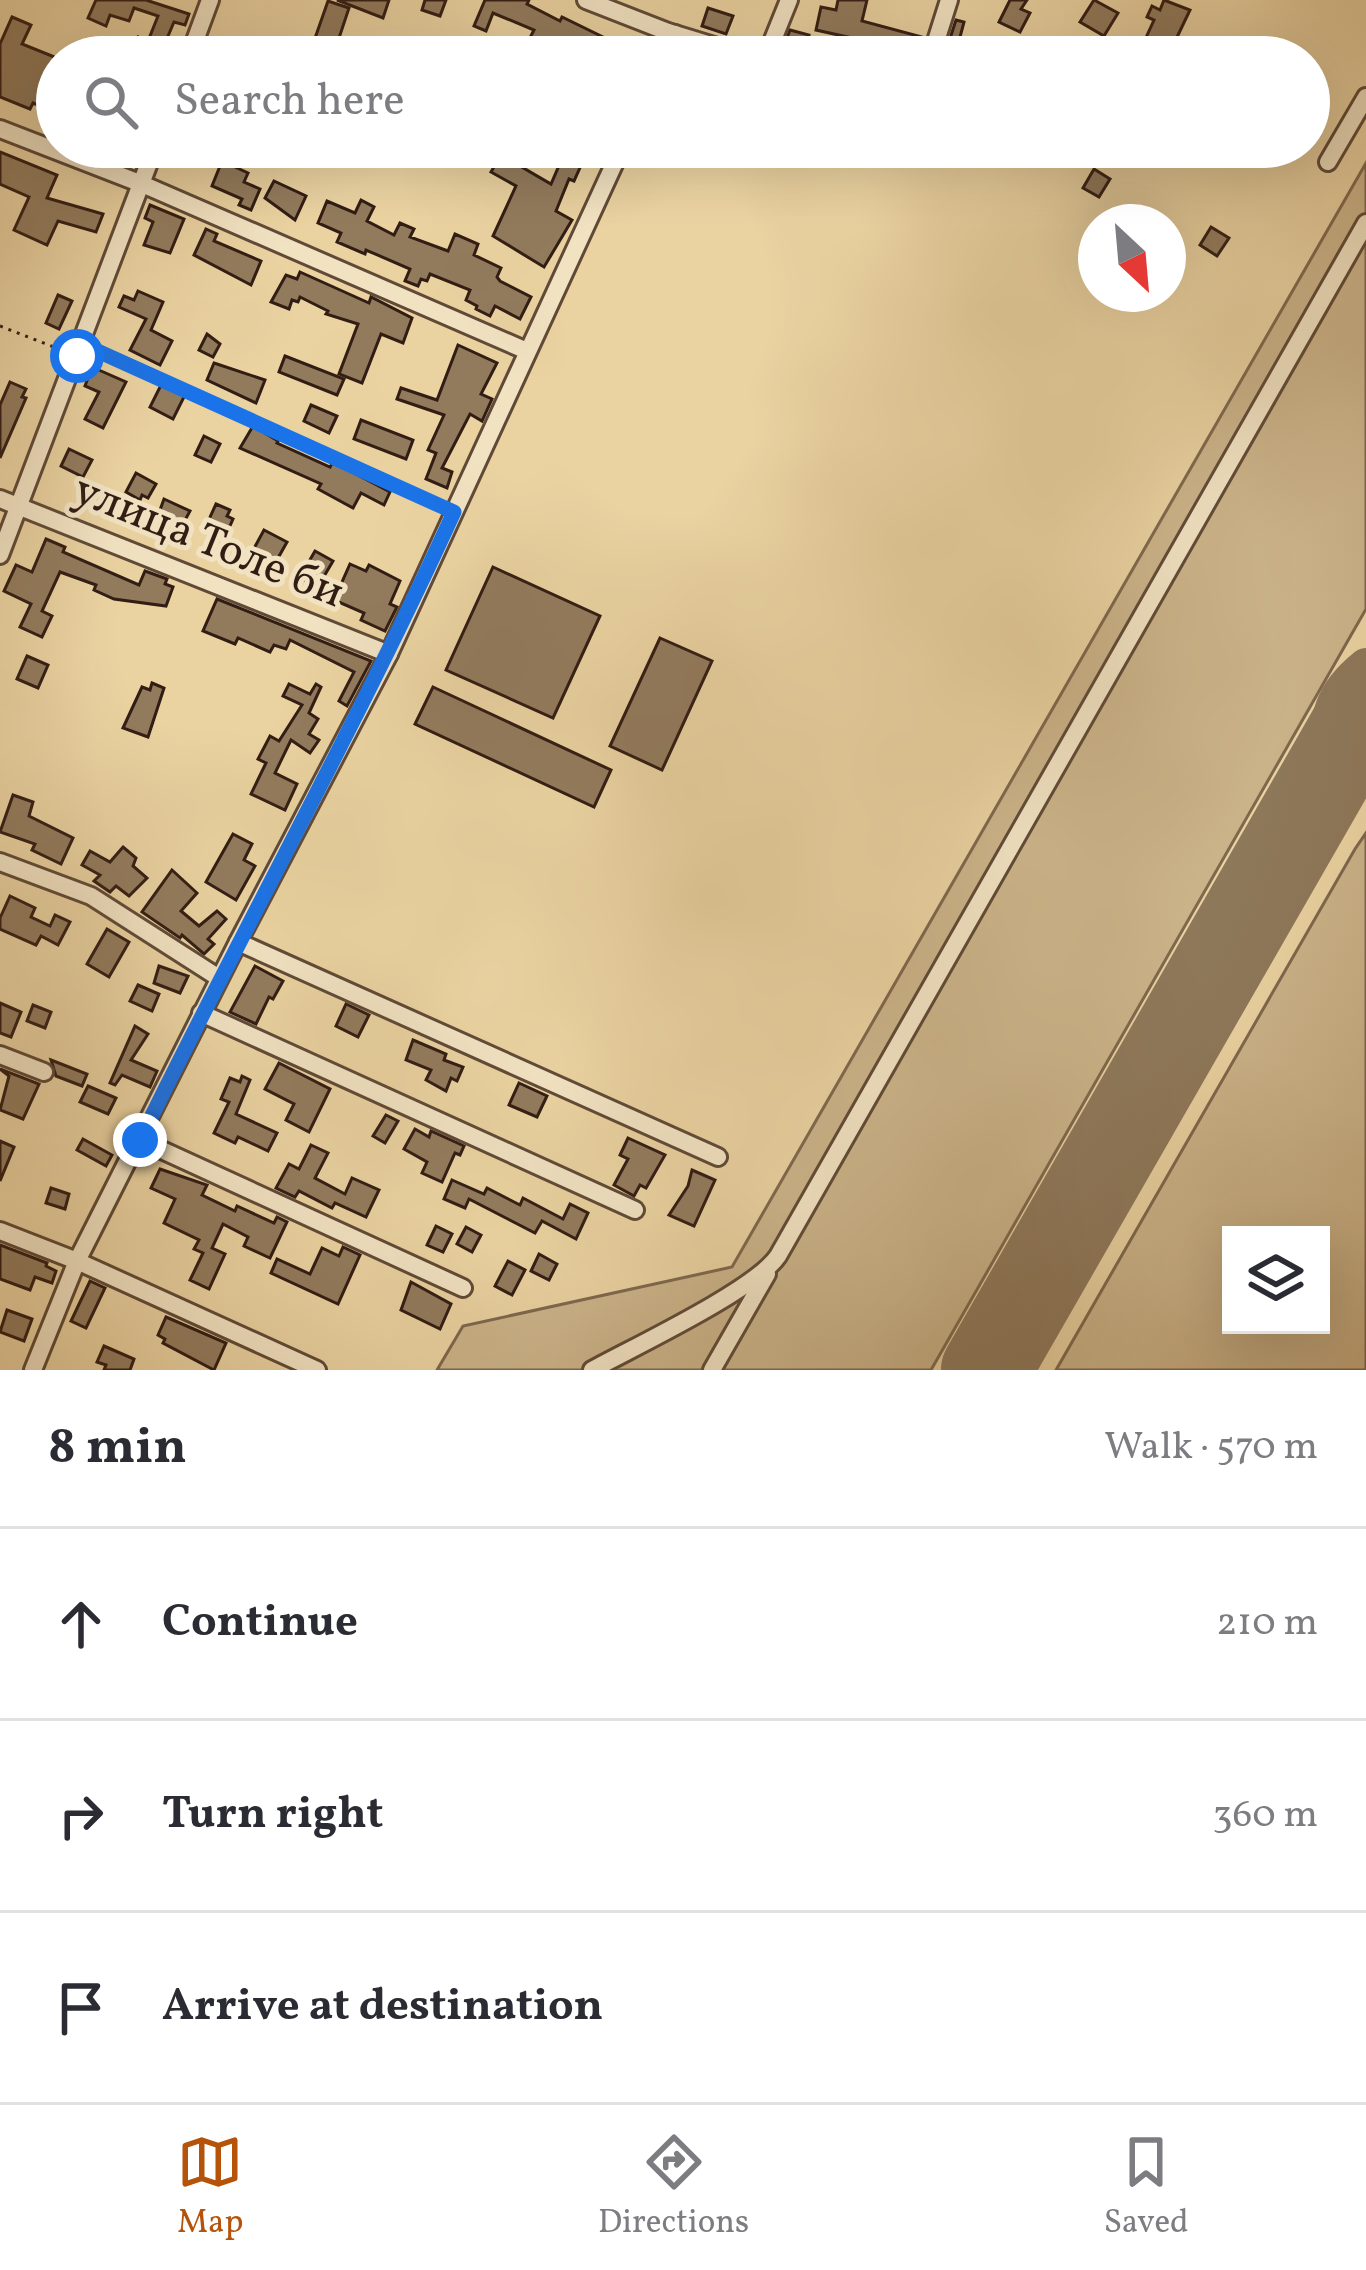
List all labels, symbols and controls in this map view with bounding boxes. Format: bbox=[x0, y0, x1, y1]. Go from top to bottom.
search box bbox=[36, 36, 1330, 168]
icon: search bbox=[78, 69, 144, 135]
text: Search here bbox=[174, 71, 405, 134]
north arrow bbox=[1078, 204, 1186, 312]
route start bbox=[50, 329, 104, 383]
street label: улица Толе би bbox=[64, 460, 352, 626]
route end bbox=[113, 1113, 167, 1167]
map controls bbox=[1222, 1226, 1330, 1334]
button: layers bbox=[1222, 1226, 1330, 1334]
text: 8 min bbox=[48, 1413, 187, 1484]
text: Walk · 570 m bbox=[1104, 1421, 1318, 1475]
icon: ahead bbox=[48, 1591, 114, 1657]
text: Continue bbox=[162, 1592, 358, 1655]
text: 210 m bbox=[1216, 1597, 1318, 1651]
icon: right bbox=[48, 1783, 114, 1849]
text: Turn right bbox=[162, 1784, 383, 1847]
text: 360 m bbox=[1213, 1789, 1318, 1843]
icon: arrive bbox=[48, 1975, 114, 2041]
text: Arrive at destination bbox=[162, 1976, 603, 2039]
tab: Map bbox=[177, 2129, 243, 2247]
tab: Directions bbox=[598, 2129, 749, 2247]
tab: Saved bbox=[1104, 2129, 1189, 2247]

